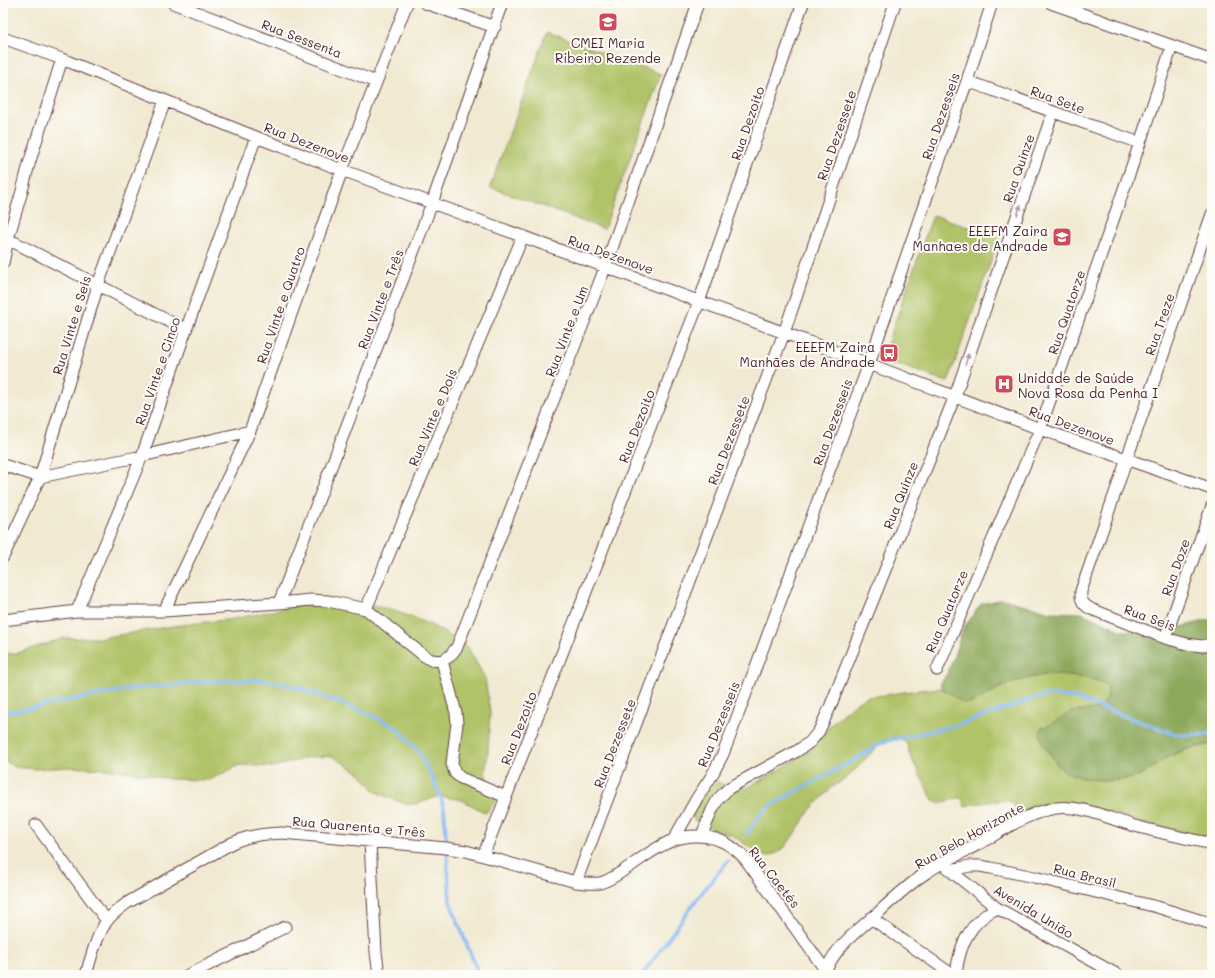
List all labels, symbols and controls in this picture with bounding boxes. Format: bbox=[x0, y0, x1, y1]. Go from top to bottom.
school or university icon: CMEI Maria Ribeiro Rezende bbox=[597, 11, 619, 33]
street label: Rua Sessenta bbox=[259, 15, 345, 61]
place label: CMEI Maria Ribeiro Rezende bbox=[555, 34, 661, 66]
street label: Rua Dezesseis bbox=[917, 70, 963, 162]
street label: Rua Sete bbox=[1028, 81, 1088, 117]
street label: Rua Dezoito bbox=[726, 84, 768, 162]
street label: Rua Dezessete bbox=[813, 88, 859, 182]
street label: Rua Dezenove bbox=[262, 118, 352, 166]
street label: Rua Quinze bbox=[998, 131, 1038, 205]
one-way arrow bbox=[1016, 203, 1022, 215]
place label: EEEFM Zaira Manhaes de Andrade bbox=[913, 222, 1048, 254]
school or university icon: EEEFM Zaira Manhaes de Andrade bbox=[1051, 226, 1073, 248]
street label: Rua Dezenove bbox=[566, 231, 656, 277]
street label: Rua Vinte e Quatro bbox=[252, 244, 308, 366]
street label: Rua Vinte e Três bbox=[353, 247, 407, 351]
street label: Rua Quatorze bbox=[1044, 267, 1088, 357]
street label: Rua Vinte e Seis bbox=[48, 273, 94, 377]
street label: Rua Vinte e Um bbox=[541, 283, 591, 379]
street label: Rua Treze bbox=[1140, 291, 1178, 357]
street label: Rua Vinte e Cinco bbox=[131, 314, 184, 427]
place label: EEEFM Zaira Manhães de Andrade bbox=[740, 338, 875, 370]
bus stop icon: EEEFM Zaira Manhães de Andrade bbox=[878, 342, 900, 364]
one-way arrow bbox=[965, 353, 971, 365]
street label: Rua Vinte e Dois bbox=[404, 366, 460, 468]
place label: Unidade de Saúde Nova Rosa da Penha I bbox=[1018, 369, 1158, 401]
hospital icon: Unidade de Saúde Nova Rosa da Penha I bbox=[993, 373, 1015, 395]
street label: Rua Dezesseis bbox=[808, 376, 856, 468]
street label: Rua Dezoito bbox=[614, 387, 658, 465]
street label: Rua Dezessete bbox=[703, 393, 753, 487]
street label: Rua Dezenove bbox=[1027, 402, 1117, 448]
street label: Rua Quinze bbox=[879, 459, 921, 531]
street label: Rua Doze bbox=[1157, 536, 1193, 598]
street label: Rua Quatorze bbox=[921, 567, 971, 655]
street label: Rua Seis bbox=[1122, 600, 1178, 634]
street label: Rua Dezesseis bbox=[693, 679, 743, 769]
street label: Rua Dezoito bbox=[496, 689, 540, 767]
street label: Rua Dezessete bbox=[589, 696, 639, 790]
street label: Rua Belo Horizonte bbox=[911, 798, 1027, 872]
street label: Rua Quarenta e Três bbox=[292, 812, 426, 840]
street label: Rua Caetés bbox=[746, 843, 804, 911]
street label: Rua Brasil bbox=[1052, 859, 1118, 891]
street label: Avenida União bbox=[991, 881, 1077, 942]

